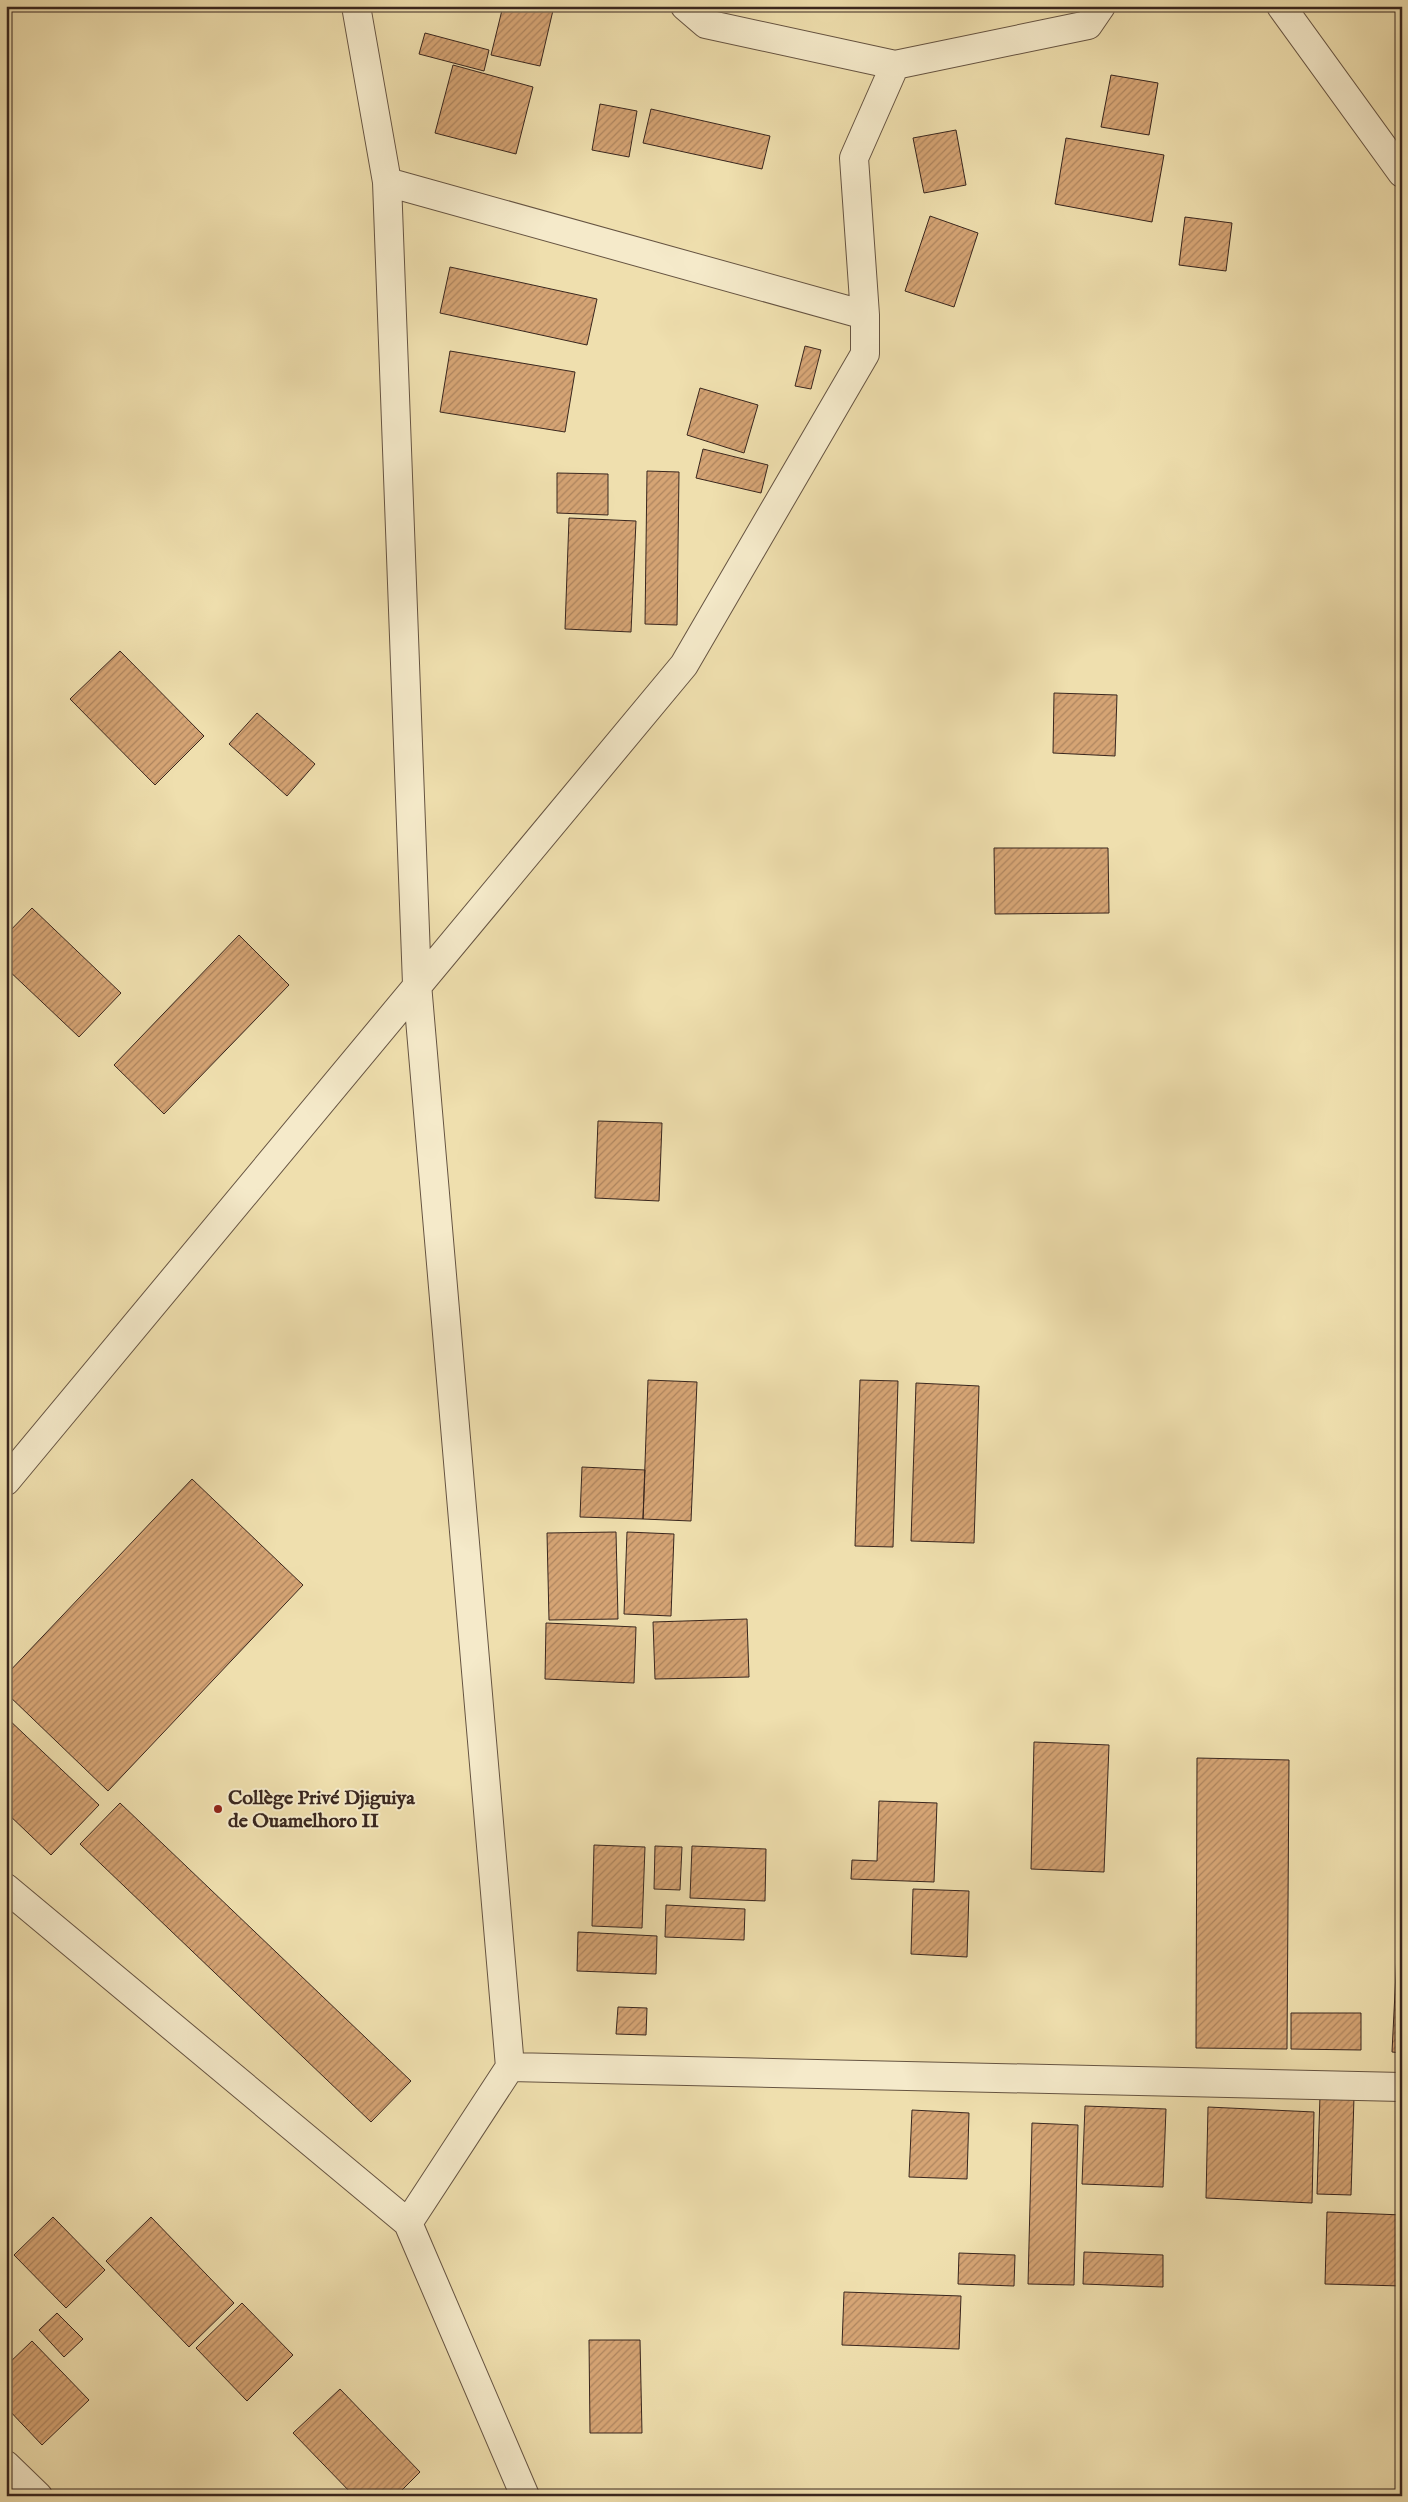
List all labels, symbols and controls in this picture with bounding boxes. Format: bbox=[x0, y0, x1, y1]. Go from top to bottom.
place label: Collège Privé Djiguiya de Ouamelhoro II bbox=[228, 1786, 415, 1834]
marker: Collège Privé Djiguiya de Ouamelhoro II bbox=[212, 1803, 224, 1815]

